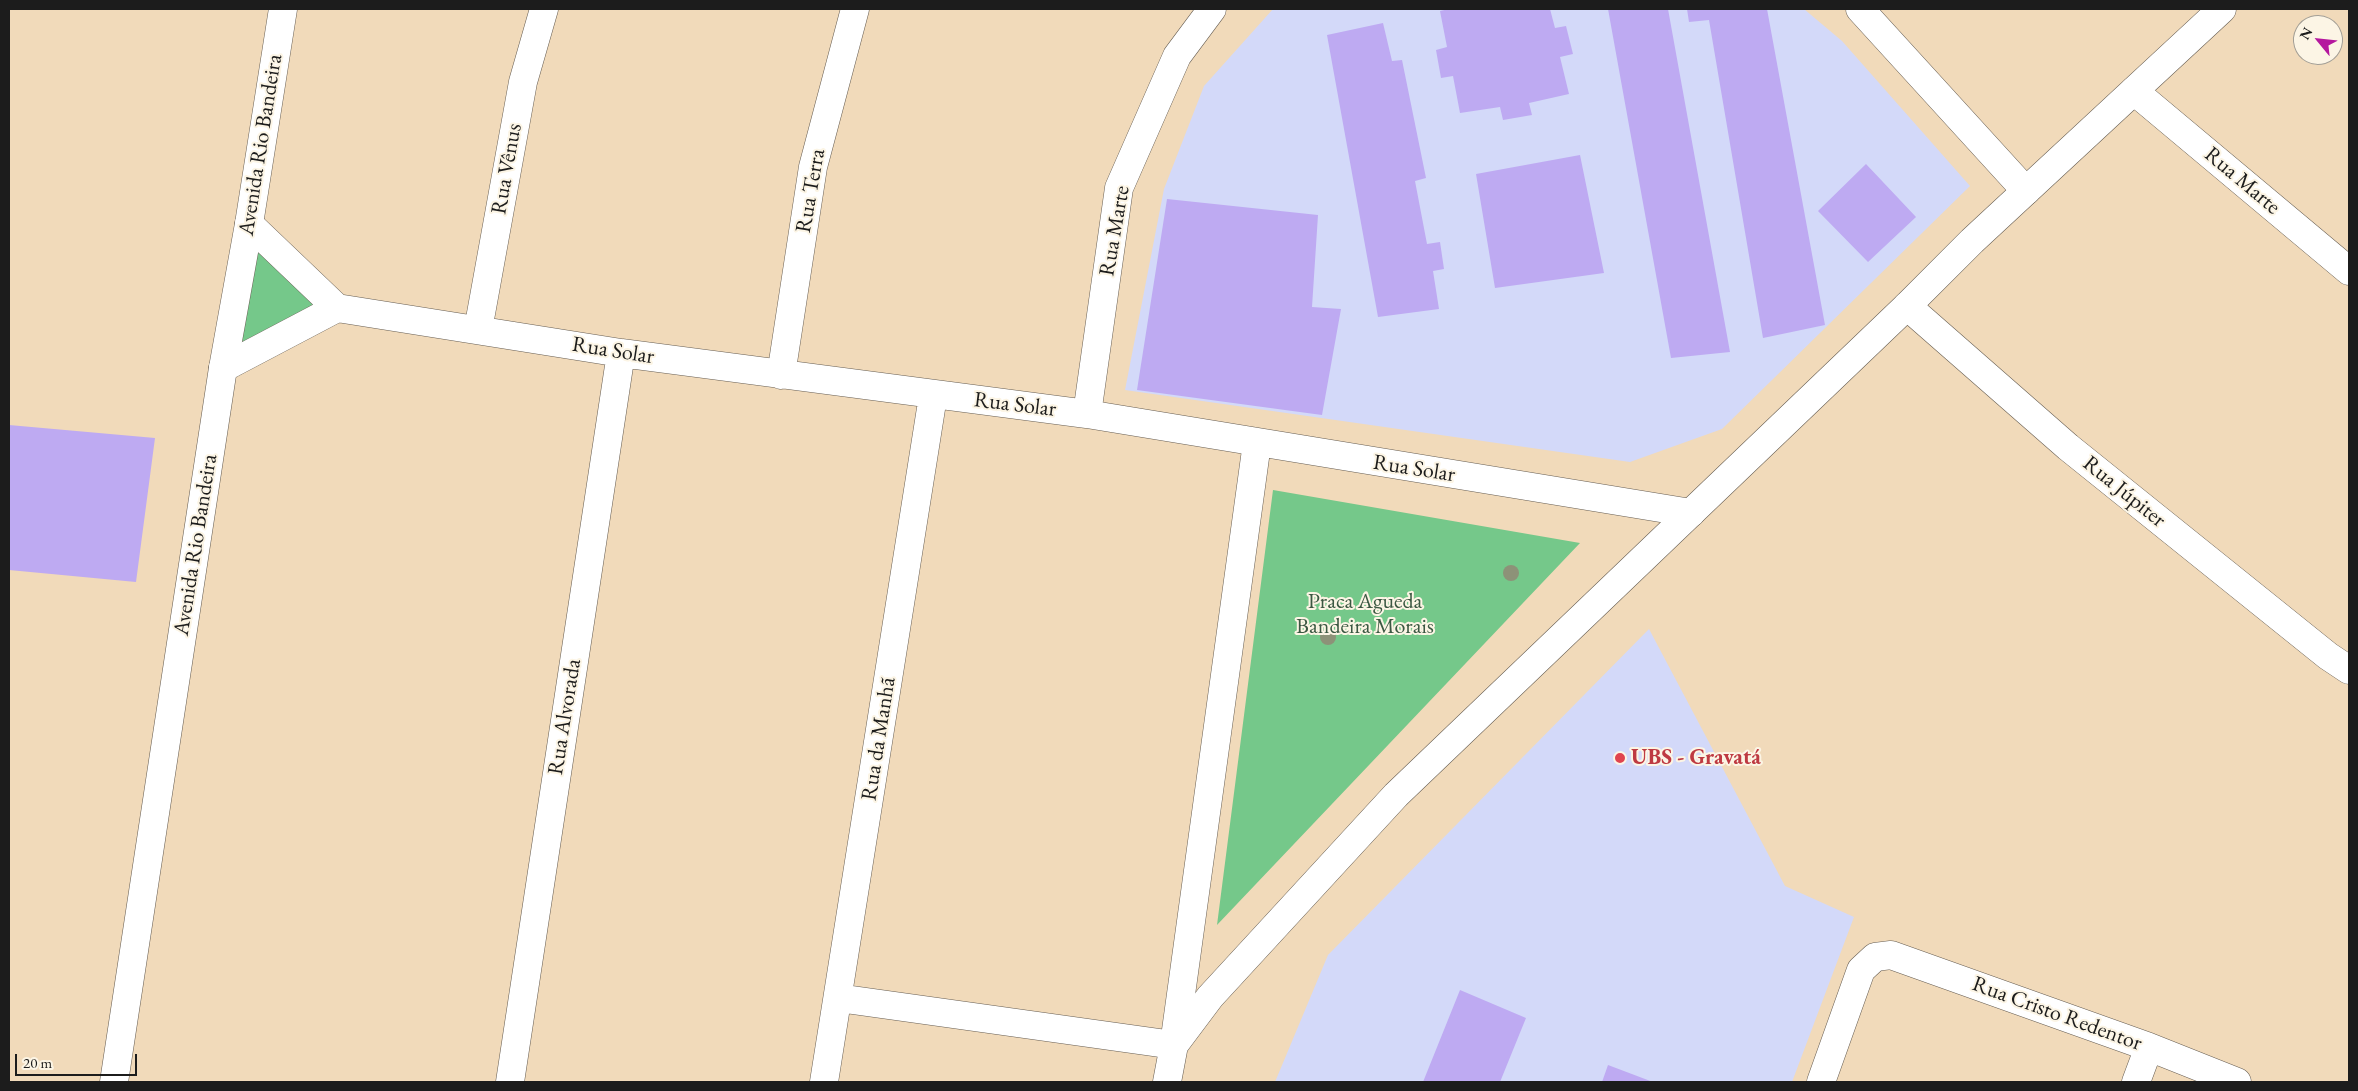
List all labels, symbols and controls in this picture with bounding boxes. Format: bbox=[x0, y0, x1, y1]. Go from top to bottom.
north arrow bbox=[2293, 15, 2343, 65]
text: N bbox=[2295, 24, 2316, 43]
street label: Avenida Rio Bandeira bbox=[234, 52, 288, 238]
street label: Rua Vênus bbox=[486, 121, 528, 217]
street label: Rua Marte bbox=[2198, 141, 2286, 221]
street label: Rua Terra bbox=[791, 147, 831, 235]
street label: Rua Marte bbox=[1094, 184, 1136, 278]
street label: Rua Solar bbox=[570, 331, 656, 371]
street label: Rua Solar bbox=[972, 387, 1058, 423]
street label: Rua Solar bbox=[1371, 449, 1457, 489]
street label: Rua Júpiter bbox=[2077, 451, 2171, 533]
street label: Avenida Rio Bandeira bbox=[169, 452, 223, 638]
park label: Praca Agueda Bandeira Morais bbox=[1296, 589, 1434, 640]
street label: Rua Alvorada bbox=[543, 657, 587, 777]
street label: Rua da Manhã bbox=[856, 675, 902, 803]
place label: UBS - Gravatá bbox=[1631, 745, 1761, 771]
marker: UBS - Gravatá bbox=[1613, 751, 1627, 765]
street label: Rua Cristo Redentor bbox=[1969, 971, 2145, 1057]
scale bar bbox=[18, 1044, 140, 1076]
text: 20 m bbox=[23, 1053, 52, 1072]

